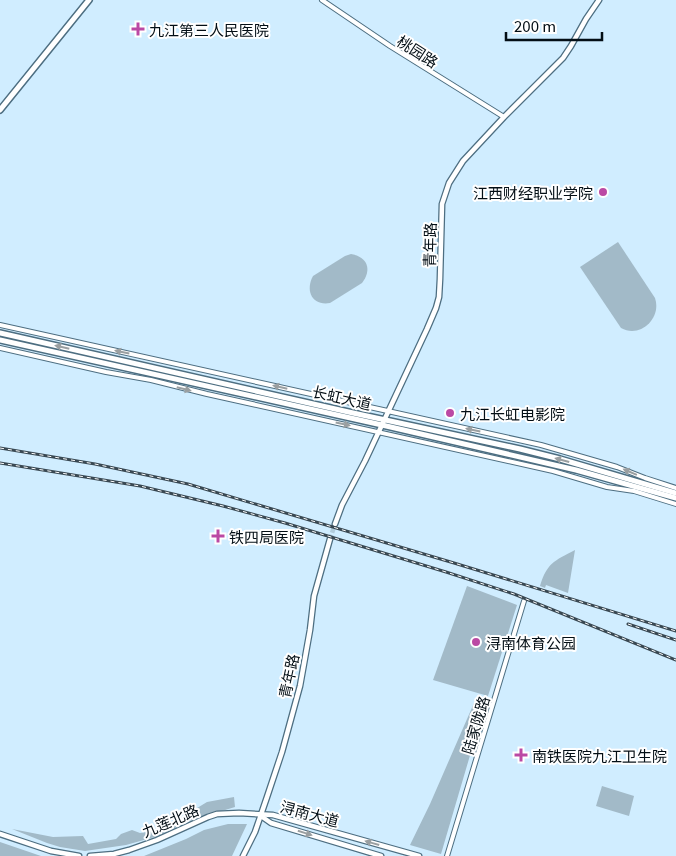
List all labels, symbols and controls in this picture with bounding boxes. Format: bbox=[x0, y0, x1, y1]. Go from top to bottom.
scale bar bbox=[506, 10, 602, 42]
text: 200 m bbox=[514, 15, 556, 36]
place label: 九江第三人民医院 bbox=[149, 19, 269, 40]
marker: 九江第三人民医院 bbox=[131, 22, 145, 36]
street label: 桃园路 bbox=[393, 30, 443, 72]
place label: 江西财经职业学院 bbox=[473, 182, 593, 203]
marker: 江西财经职业学院 bbox=[597, 186, 609, 198]
street label: 青年路 bbox=[418, 222, 440, 268]
one-way arrow bbox=[54, 343, 70, 351]
one-way arrow bbox=[113, 347, 129, 355]
street label: 长虹大道 bbox=[310, 380, 374, 414]
one-way arrow bbox=[272, 383, 288, 391]
one-way arrow bbox=[177, 385, 192, 393]
place label: 九江长虹电影院 bbox=[460, 403, 565, 424]
marker: 九江长虹电影院 bbox=[444, 407, 456, 419]
one-way arrow bbox=[335, 420, 351, 428]
one-way arrow bbox=[466, 426, 481, 434]
one-way arrow bbox=[554, 455, 569, 463]
one-way arrow bbox=[623, 468, 637, 476]
place label: 铁四局医院 bbox=[229, 526, 304, 547]
marker: 铁四局医院 bbox=[211, 529, 225, 543]
place label: 浔南体育公园 bbox=[486, 632, 576, 653]
marker: 浔南体育公园 bbox=[470, 636, 482, 648]
street label: 青年路 bbox=[273, 652, 303, 700]
street label: 陆家陇路 bbox=[456, 693, 494, 757]
place label: 南铁医院九江卫生院 bbox=[532, 745, 667, 766]
marker: 南铁医院九江卫生院 bbox=[514, 748, 528, 762]
street label: 浔南大道 bbox=[278, 795, 342, 831]
street label: 九莲北路 bbox=[138, 799, 202, 841]
one-way arrow bbox=[297, 830, 312, 838]
one-way arrow bbox=[364, 838, 379, 846]

